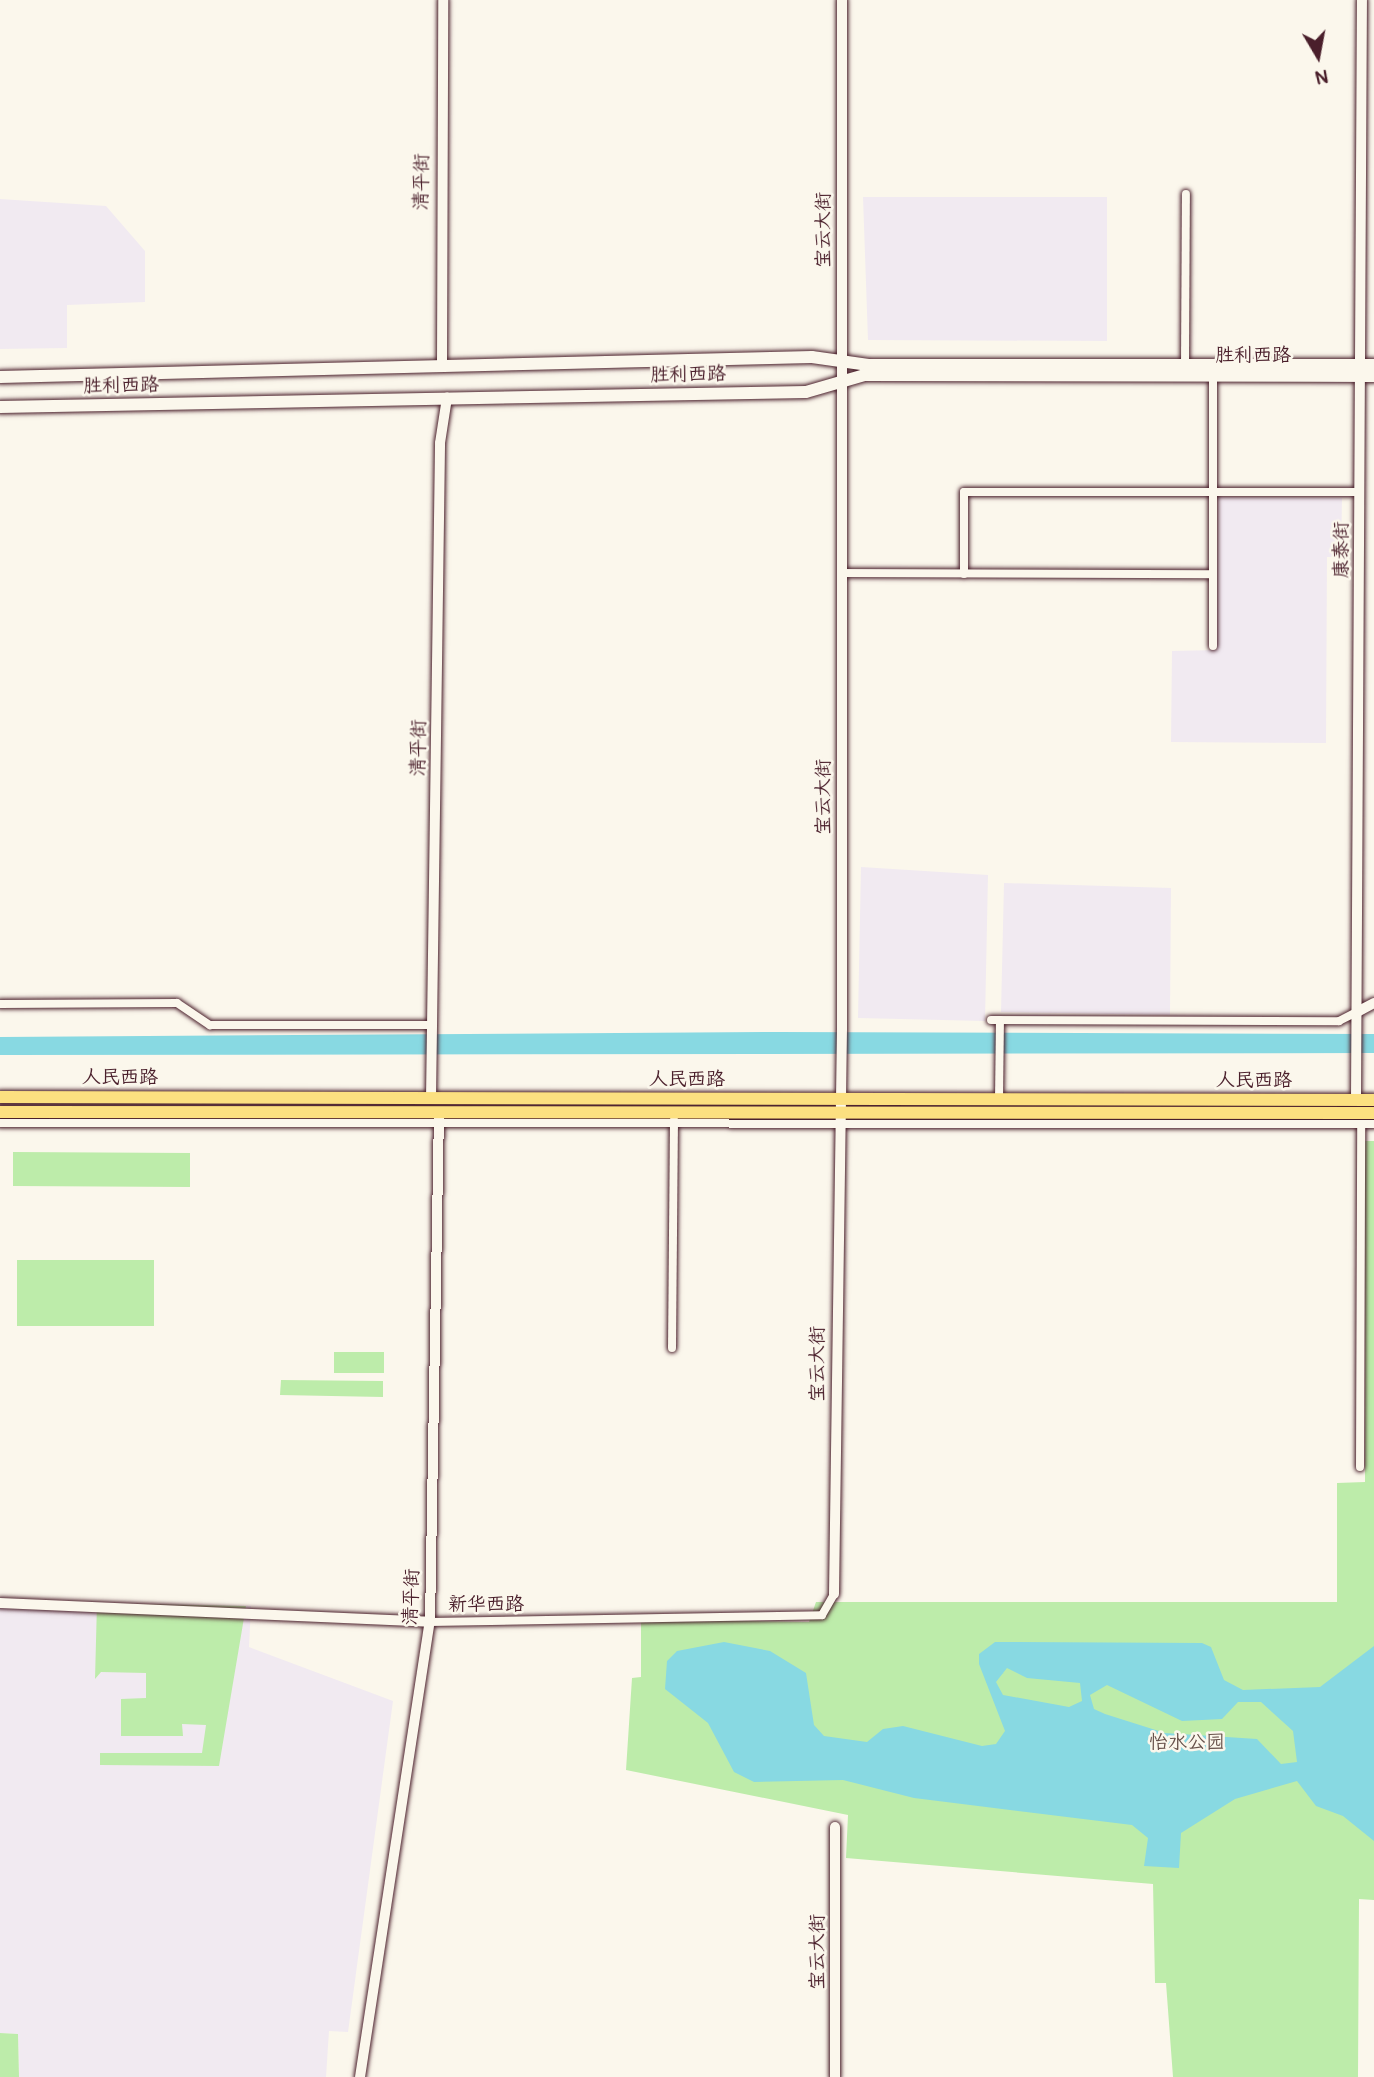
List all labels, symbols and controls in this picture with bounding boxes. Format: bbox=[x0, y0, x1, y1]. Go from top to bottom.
north arrow bbox=[1283, 21, 1353, 91]
text: N bbox=[1313, 64, 1330, 90]
street label: 清平街 bbox=[410, 153, 434, 211]
street label: 宝云大街 bbox=[813, 192, 835, 268]
street label: 胜利西路 bbox=[1215, 345, 1291, 367]
street label: 胜利西路 bbox=[650, 363, 726, 387]
street label: 胜利西路 bbox=[83, 374, 159, 398]
street label: 康泰街 bbox=[1331, 522, 1353, 578]
street label: 清平街 bbox=[407, 719, 431, 777]
street label: 宝云大街 bbox=[813, 759, 835, 835]
street label: 人民西路 bbox=[82, 1067, 158, 1089]
street label: 人民西路 bbox=[649, 1069, 725, 1091]
street label: 人民西路 bbox=[1216, 1070, 1292, 1092]
street label: 宝云大街 bbox=[807, 1326, 829, 1402]
street label: 清平街 bbox=[400, 1568, 424, 1626]
street label: 新华西路 bbox=[448, 1594, 524, 1616]
park label: 怡水公园 bbox=[1149, 1732, 1225, 1754]
street label: 宝云大街 bbox=[807, 1914, 829, 1990]

